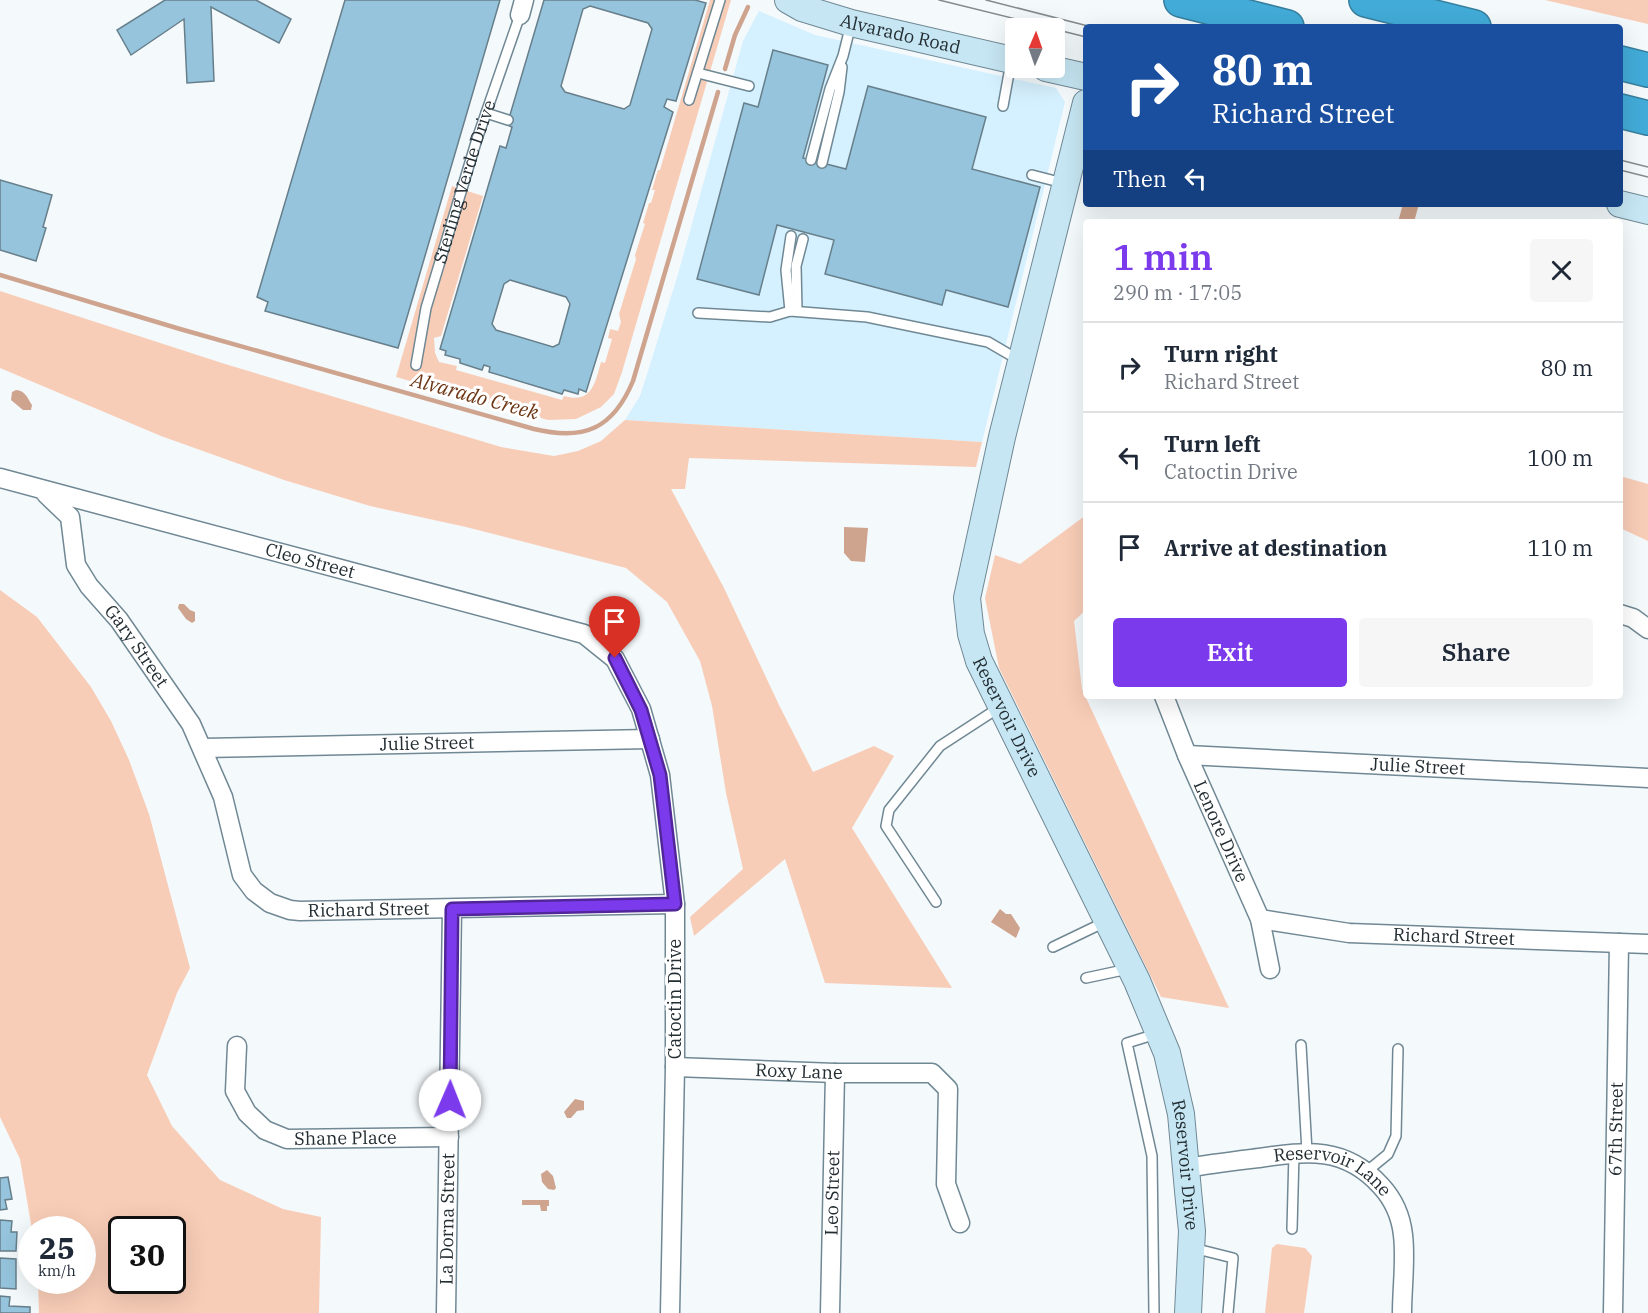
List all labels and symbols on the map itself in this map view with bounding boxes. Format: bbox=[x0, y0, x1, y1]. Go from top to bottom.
street label: Alvarado Road bbox=[837, 8, 963, 59]
north arrow bbox=[1005, 18, 1065, 78]
street label: Sterling Verde Drive bbox=[428, 97, 501, 266]
water label: Alvarado Creek bbox=[406, 365, 542, 426]
street label: Cleo Street bbox=[263, 537, 358, 583]
pin bbox=[589, 596, 640, 658]
street label: Gary Street bbox=[100, 600, 174, 691]
street label: Reservoir Drive bbox=[968, 653, 1046, 781]
street label: Julie Street bbox=[379, 731, 475, 755]
street label: Julie Street bbox=[1370, 752, 1466, 780]
street label: Lenore Drive bbox=[1189, 777, 1254, 886]
street label: Richard Street bbox=[307, 897, 430, 922]
street label: Richard Street bbox=[1393, 923, 1515, 950]
street label: Catoctin Drive bbox=[663, 939, 686, 1059]
street label: Roxy Lane bbox=[755, 1058, 843, 1084]
position arrow bbox=[418, 1068, 482, 1132]
street label: 67th Street bbox=[1603, 1082, 1628, 1176]
street label: Reservoir Drive bbox=[1167, 1097, 1204, 1231]
street label: Shane Place bbox=[294, 1126, 397, 1150]
street label: Reservoir Lane bbox=[1272, 1141, 1397, 1201]
street label: Leo Street bbox=[820, 1150, 844, 1236]
street label: La Dorna Street bbox=[434, 1153, 459, 1285]
speed limit sign: 30 bbox=[108, 1216, 186, 1294]

